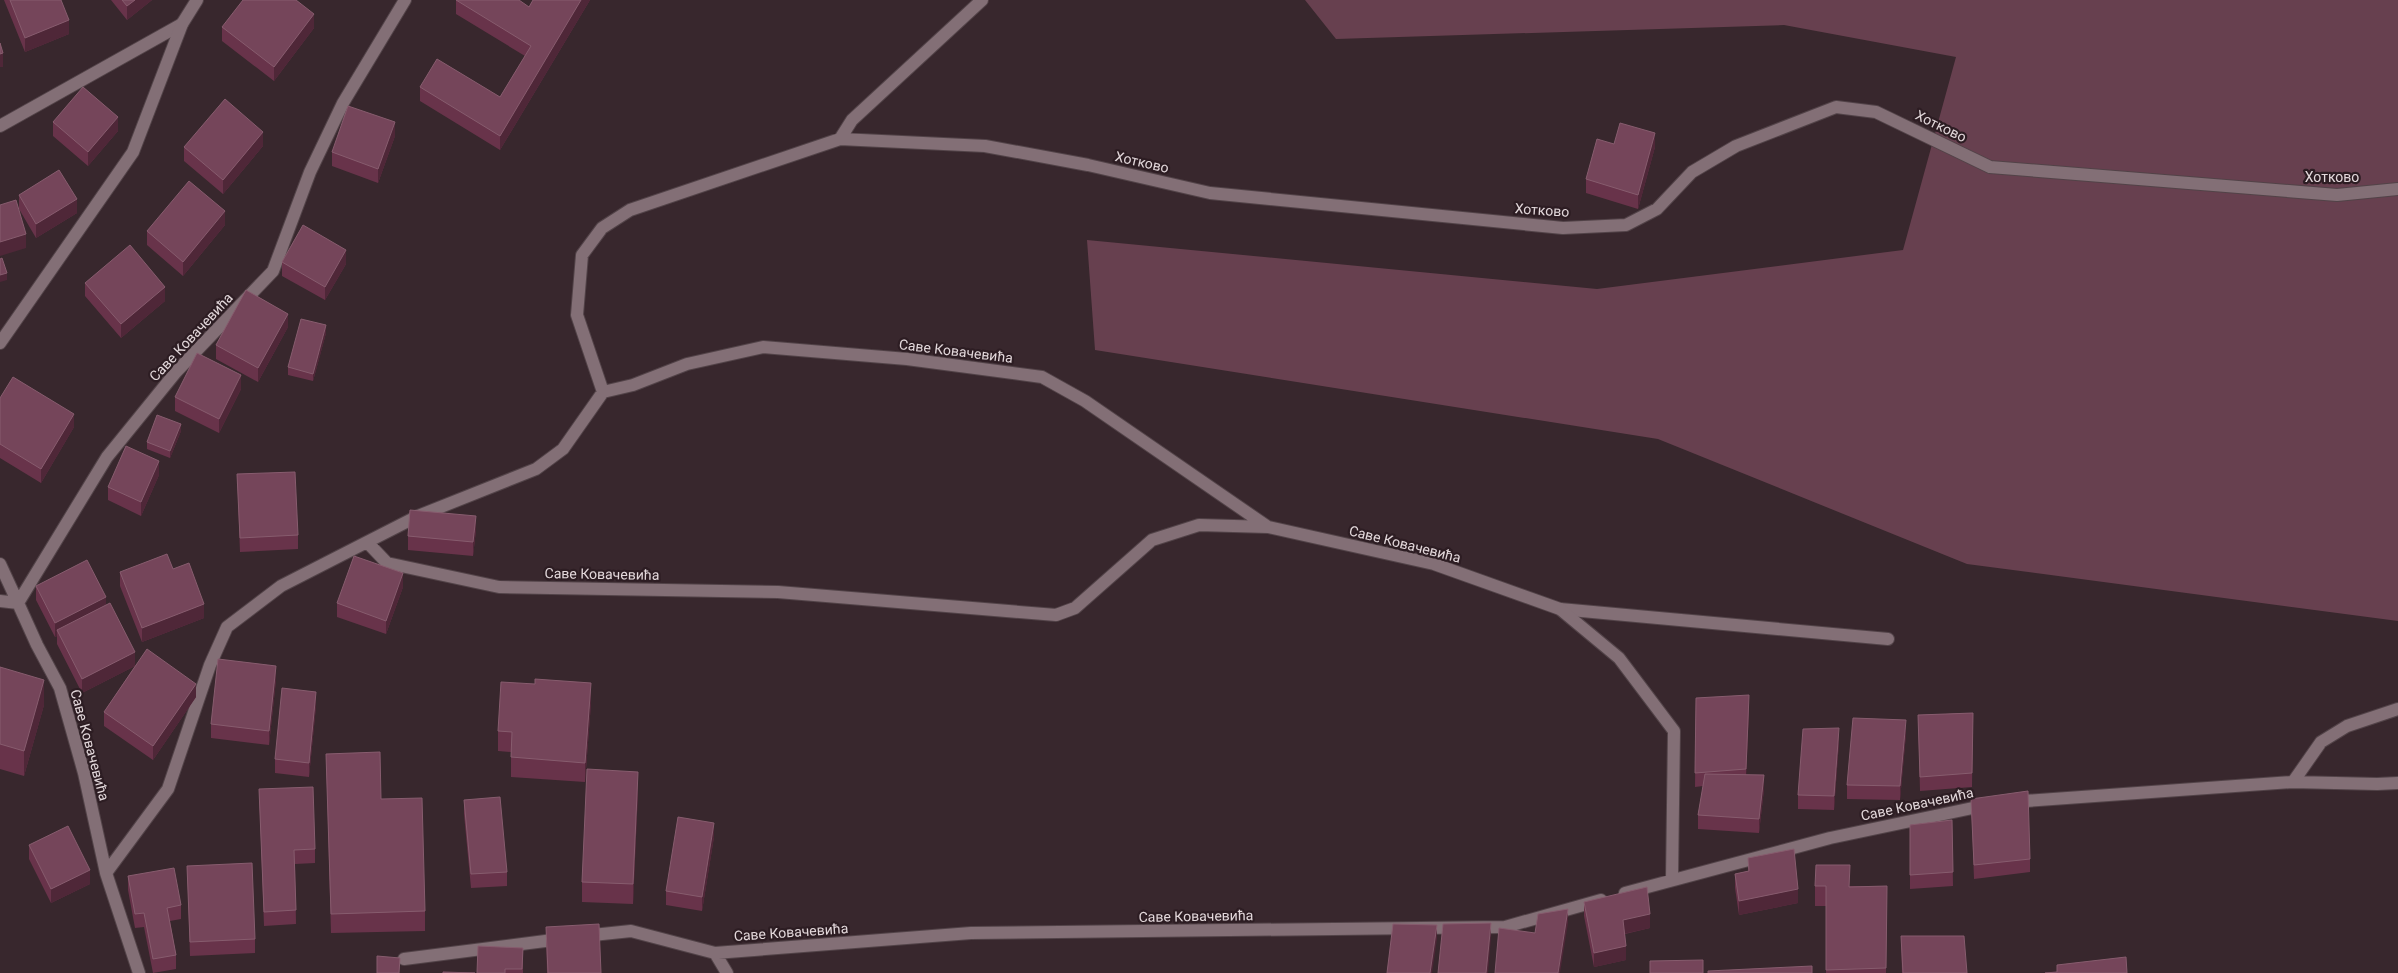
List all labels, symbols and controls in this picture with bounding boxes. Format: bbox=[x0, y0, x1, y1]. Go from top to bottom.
street label: Хотково bbox=[1913, 107, 1969, 145]
street label: Хотково bbox=[1114, 148, 1170, 176]
street label: Хотково bbox=[2305, 169, 2359, 185]
street label: Хотково bbox=[1514, 200, 1570, 220]
street label: Саве Ковачевића bbox=[146, 290, 236, 384]
street label: Саве Ковачевића bbox=[898, 336, 1014, 366]
street label: Саве Ковачевића bbox=[1347, 522, 1463, 566]
street label: Саве Ковачевића bbox=[545, 565, 659, 583]
street label: Саве Ковачевића bbox=[67, 688, 113, 802]
street label: Саве Ковачевића bbox=[1859, 784, 1975, 824]
street label: Саве Ковачевића bbox=[1139, 907, 1253, 925]
street label: Саве Ковачевића bbox=[733, 920, 849, 944]

